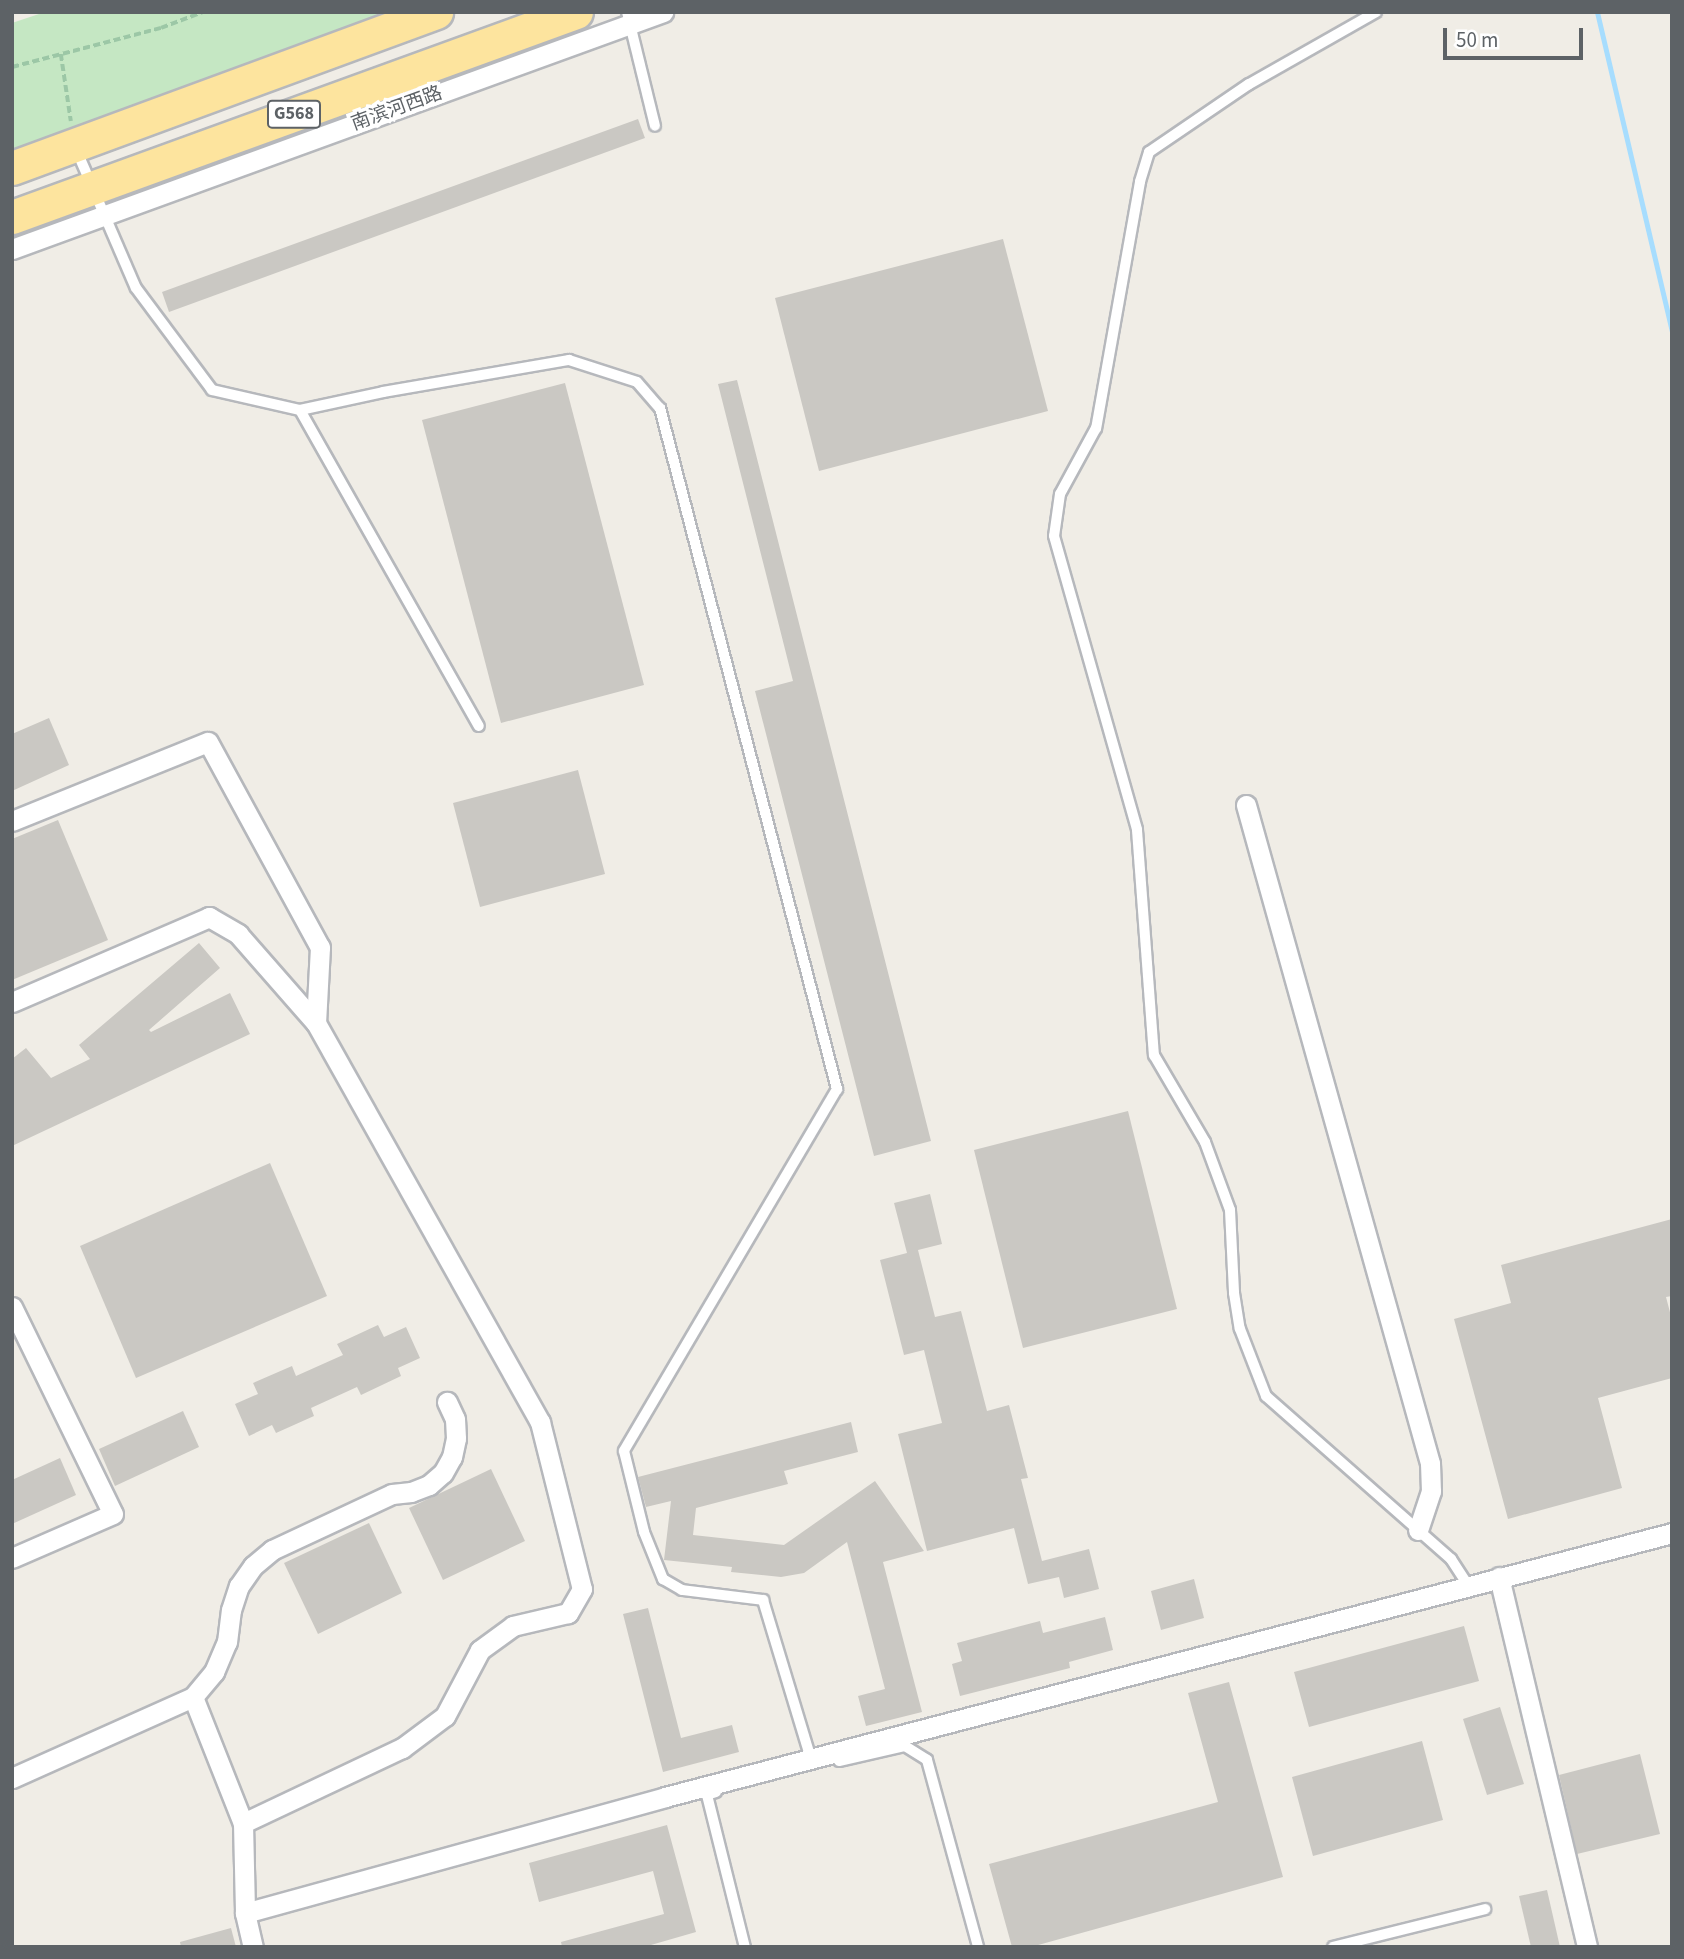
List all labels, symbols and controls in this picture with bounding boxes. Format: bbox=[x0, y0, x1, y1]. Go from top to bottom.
scale bar bbox=[1446, 14, 1586, 58]
text: 50 m bbox=[1456, 25, 1498, 55]
street label: 南滨河西路 bbox=[348, 82, 446, 136]
road number: G568 bbox=[266, 100, 322, 128]

